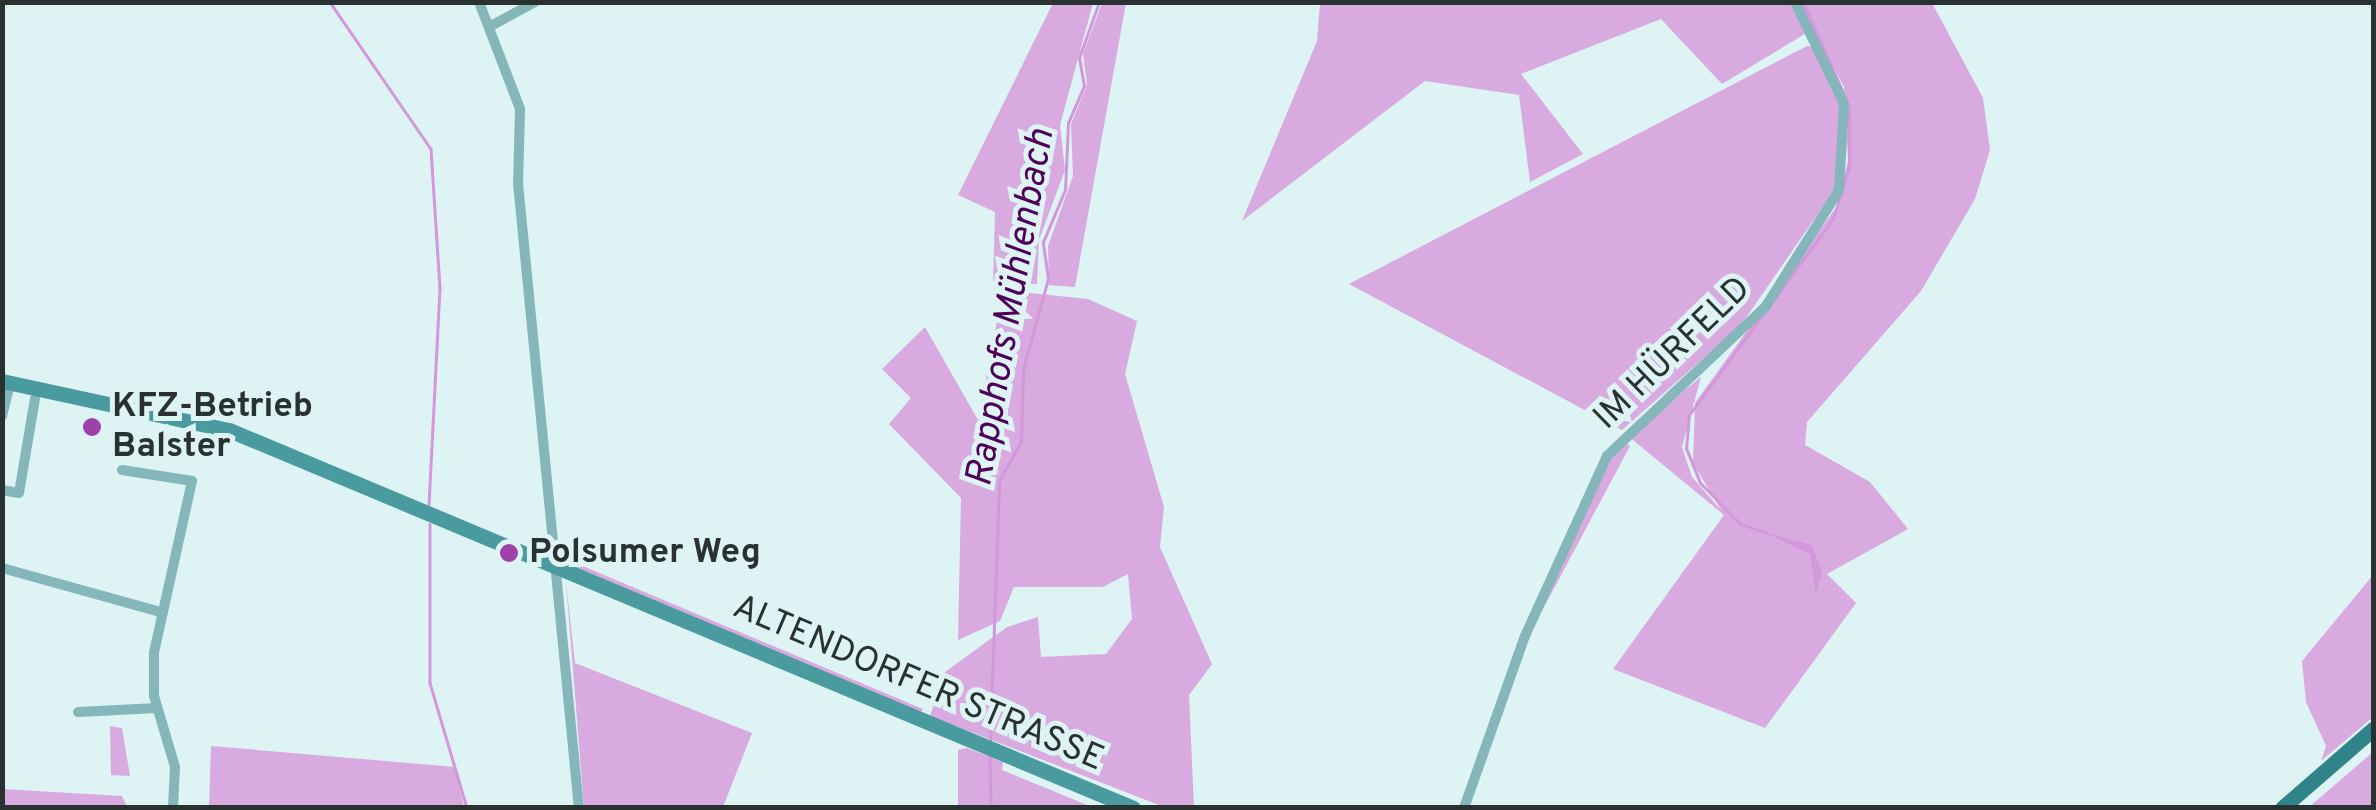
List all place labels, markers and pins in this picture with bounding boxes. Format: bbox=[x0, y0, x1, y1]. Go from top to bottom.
place label: KFZ-Betrieb Balster bbox=[112, 386, 313, 468]
marker: KFZ-Betrieb Balster bbox=[81, 416, 103, 438]
place label: Polsumer Weg bbox=[529, 532, 761, 574]
marker: Polsumer Weg bbox=[498, 542, 520, 564]

